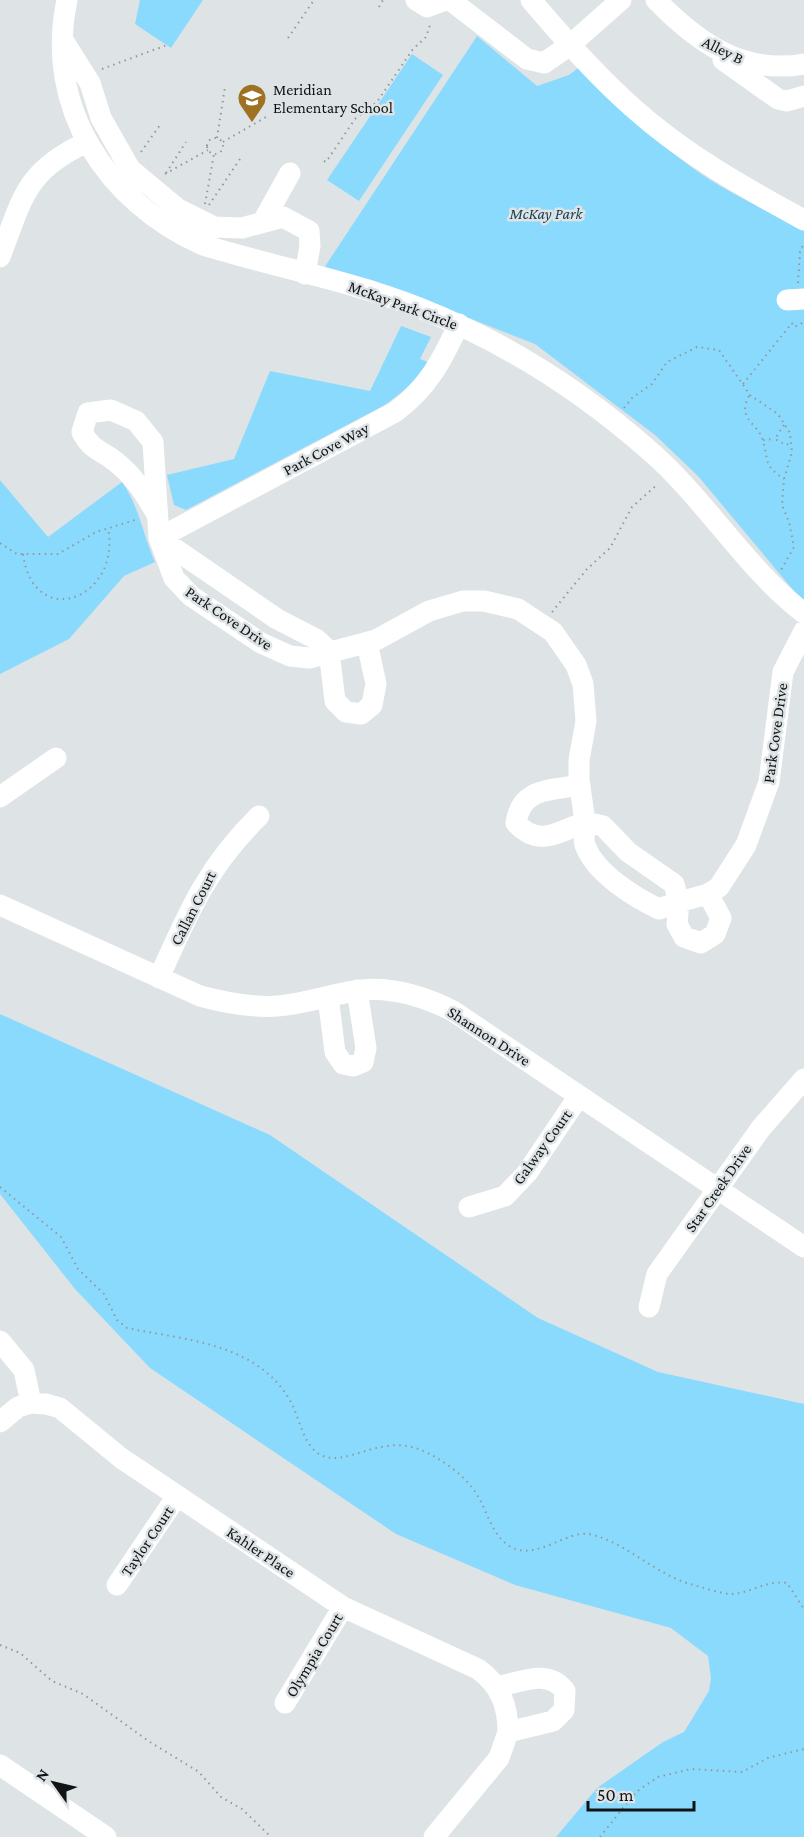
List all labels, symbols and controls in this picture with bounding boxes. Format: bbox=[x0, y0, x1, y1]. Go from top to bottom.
street label: Alley B bbox=[699, 33, 747, 68]
place label: Meridian Elementary School bbox=[273, 81, 393, 117]
school or university icon: Meridian Elementary School bbox=[236, 82, 268, 124]
park label: McKay Park bbox=[509, 205, 583, 223]
street label: McKay Park Circle bbox=[346, 277, 460, 334]
street label: Park Cove Way bbox=[280, 419, 373, 480]
street label: Park Cove Drive bbox=[182, 583, 276, 653]
street label: Park Cove Drive bbox=[760, 682, 790, 784]
street label: Callan Court bbox=[167, 867, 219, 948]
street label: Shannon Drive bbox=[445, 1003, 533, 1069]
street label: Galway Court bbox=[509, 1106, 576, 1188]
street label: Star Creek Drive bbox=[681, 1141, 755, 1235]
street label: Taylor Court bbox=[117, 1502, 178, 1580]
street label: Kahler Place bbox=[224, 1523, 298, 1581]
street label: Olympia Court bbox=[282, 1609, 347, 1701]
north arrow bbox=[24, 1753, 84, 1813]
text: N bbox=[32, 1766, 52, 1784]
scale bar bbox=[588, 1774, 694, 1812]
text: 50 m bbox=[597, 1785, 634, 1805]

